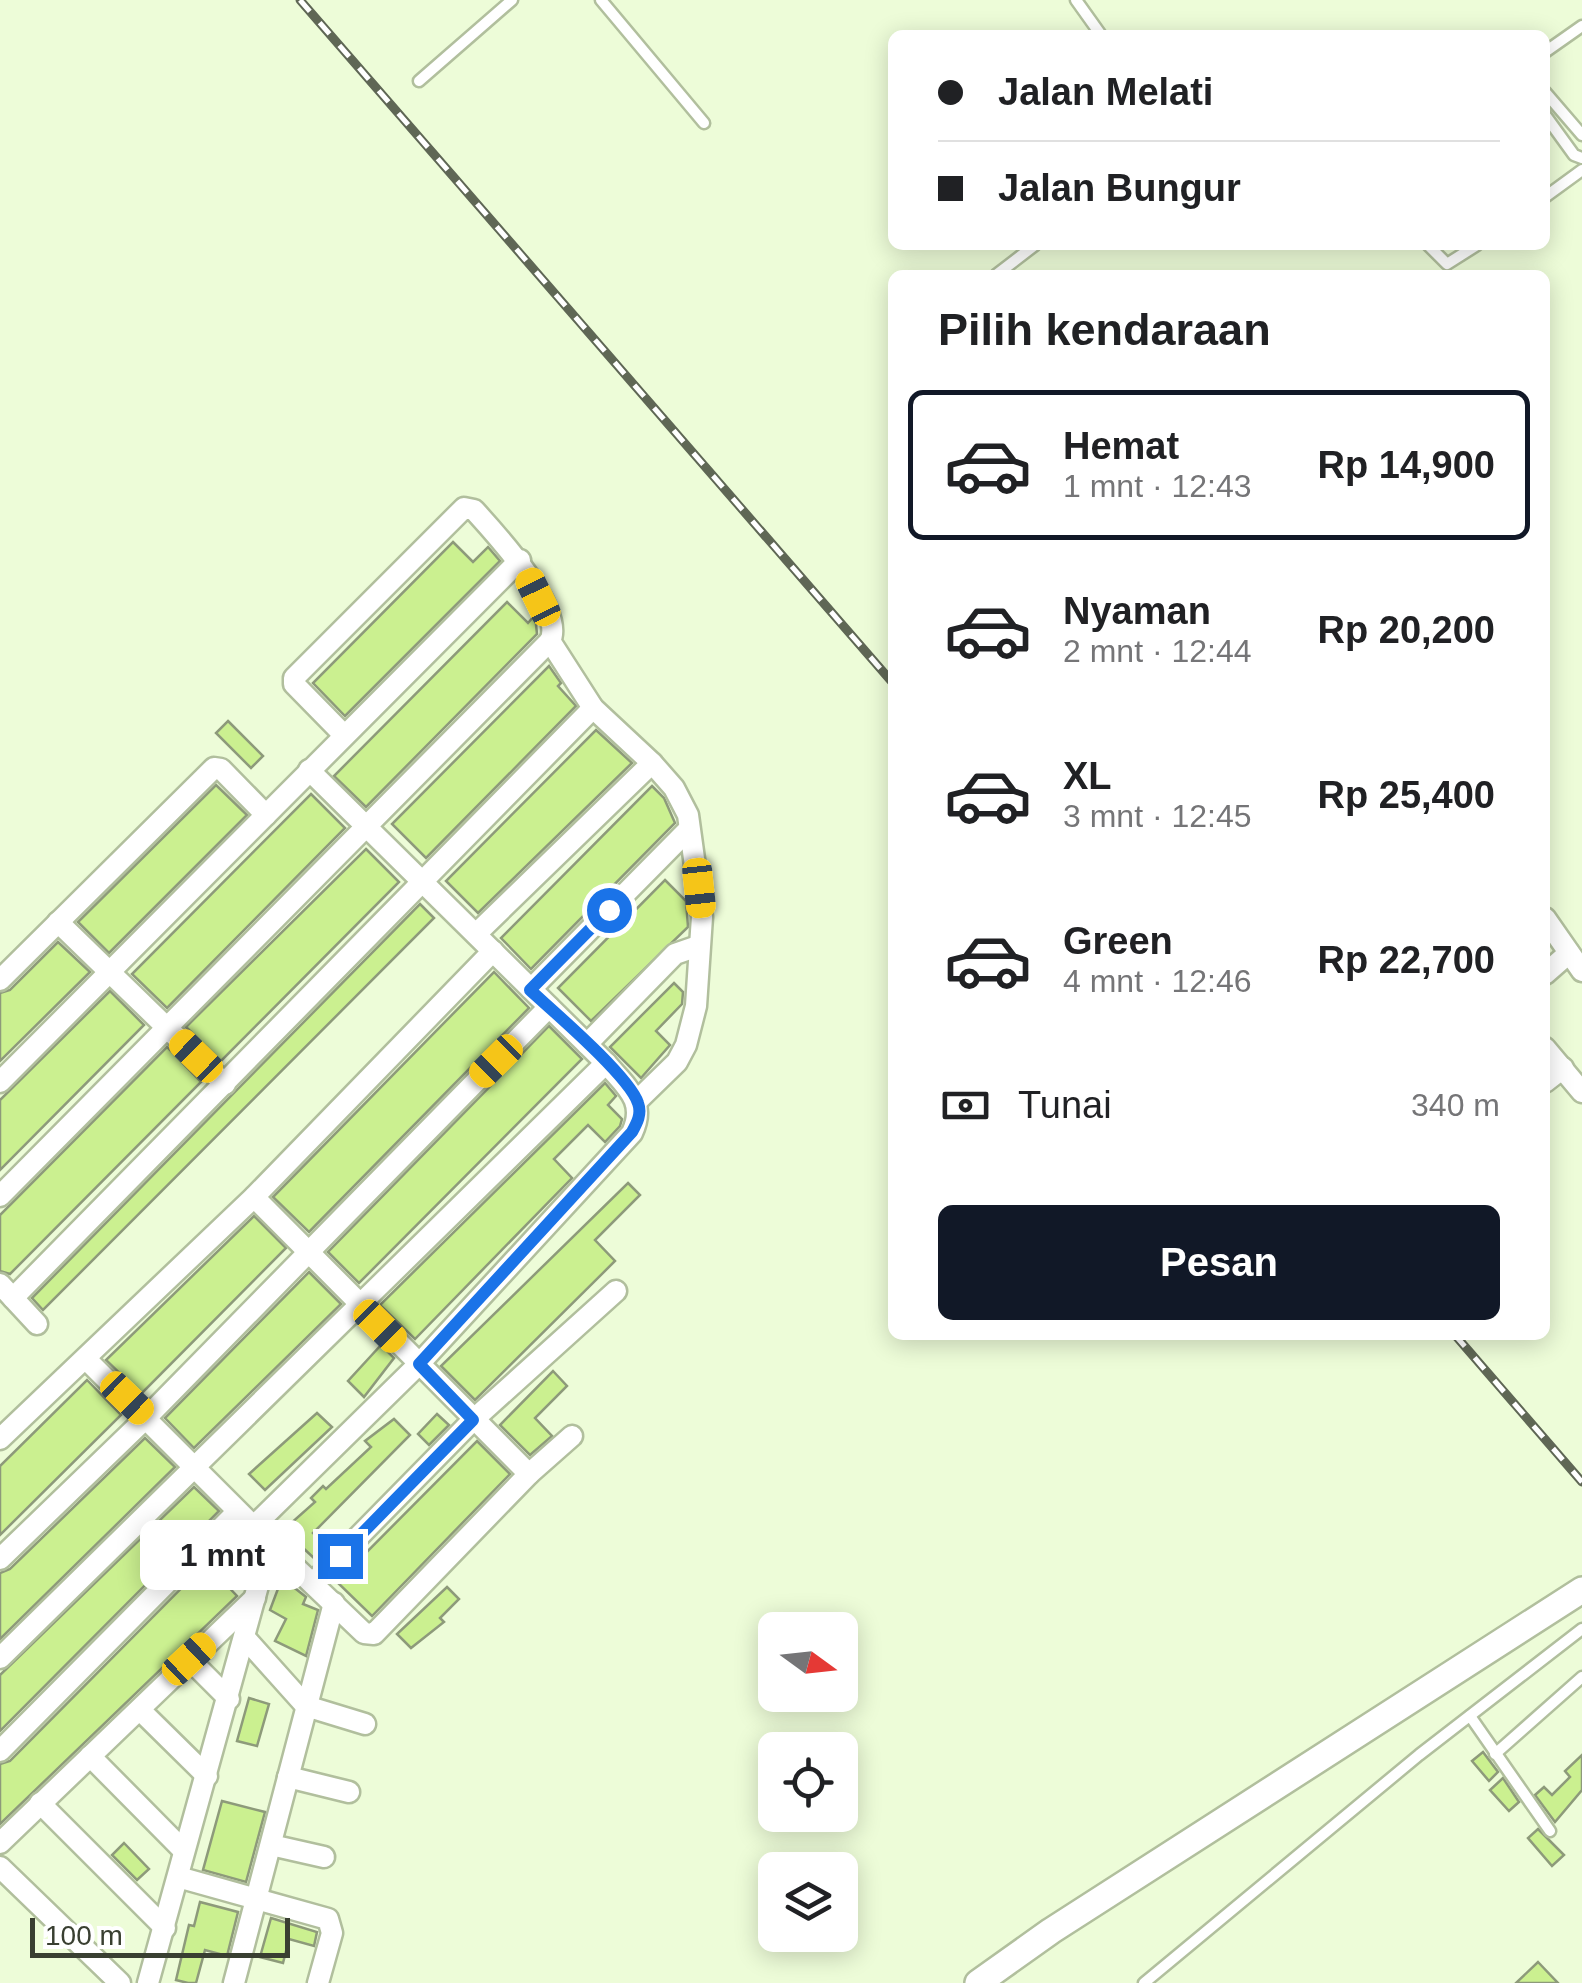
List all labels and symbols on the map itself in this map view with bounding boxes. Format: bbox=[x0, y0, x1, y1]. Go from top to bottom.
car bbox=[511, 563, 565, 631]
car bbox=[681, 857, 717, 919]
route start bbox=[587, 888, 632, 933]
car bbox=[164, 1024, 228, 1088]
car bbox=[464, 1029, 528, 1093]
car bbox=[348, 1294, 412, 1358]
car bbox=[95, 1366, 159, 1430]
callout: 1 mnt bbox=[140, 1521, 305, 1591]
route end bbox=[318, 1534, 363, 1579]
north arrow bbox=[758, 1612, 858, 1712]
car bbox=[157, 1628, 221, 1690]
scale bar bbox=[30, 1913, 290, 1958]

